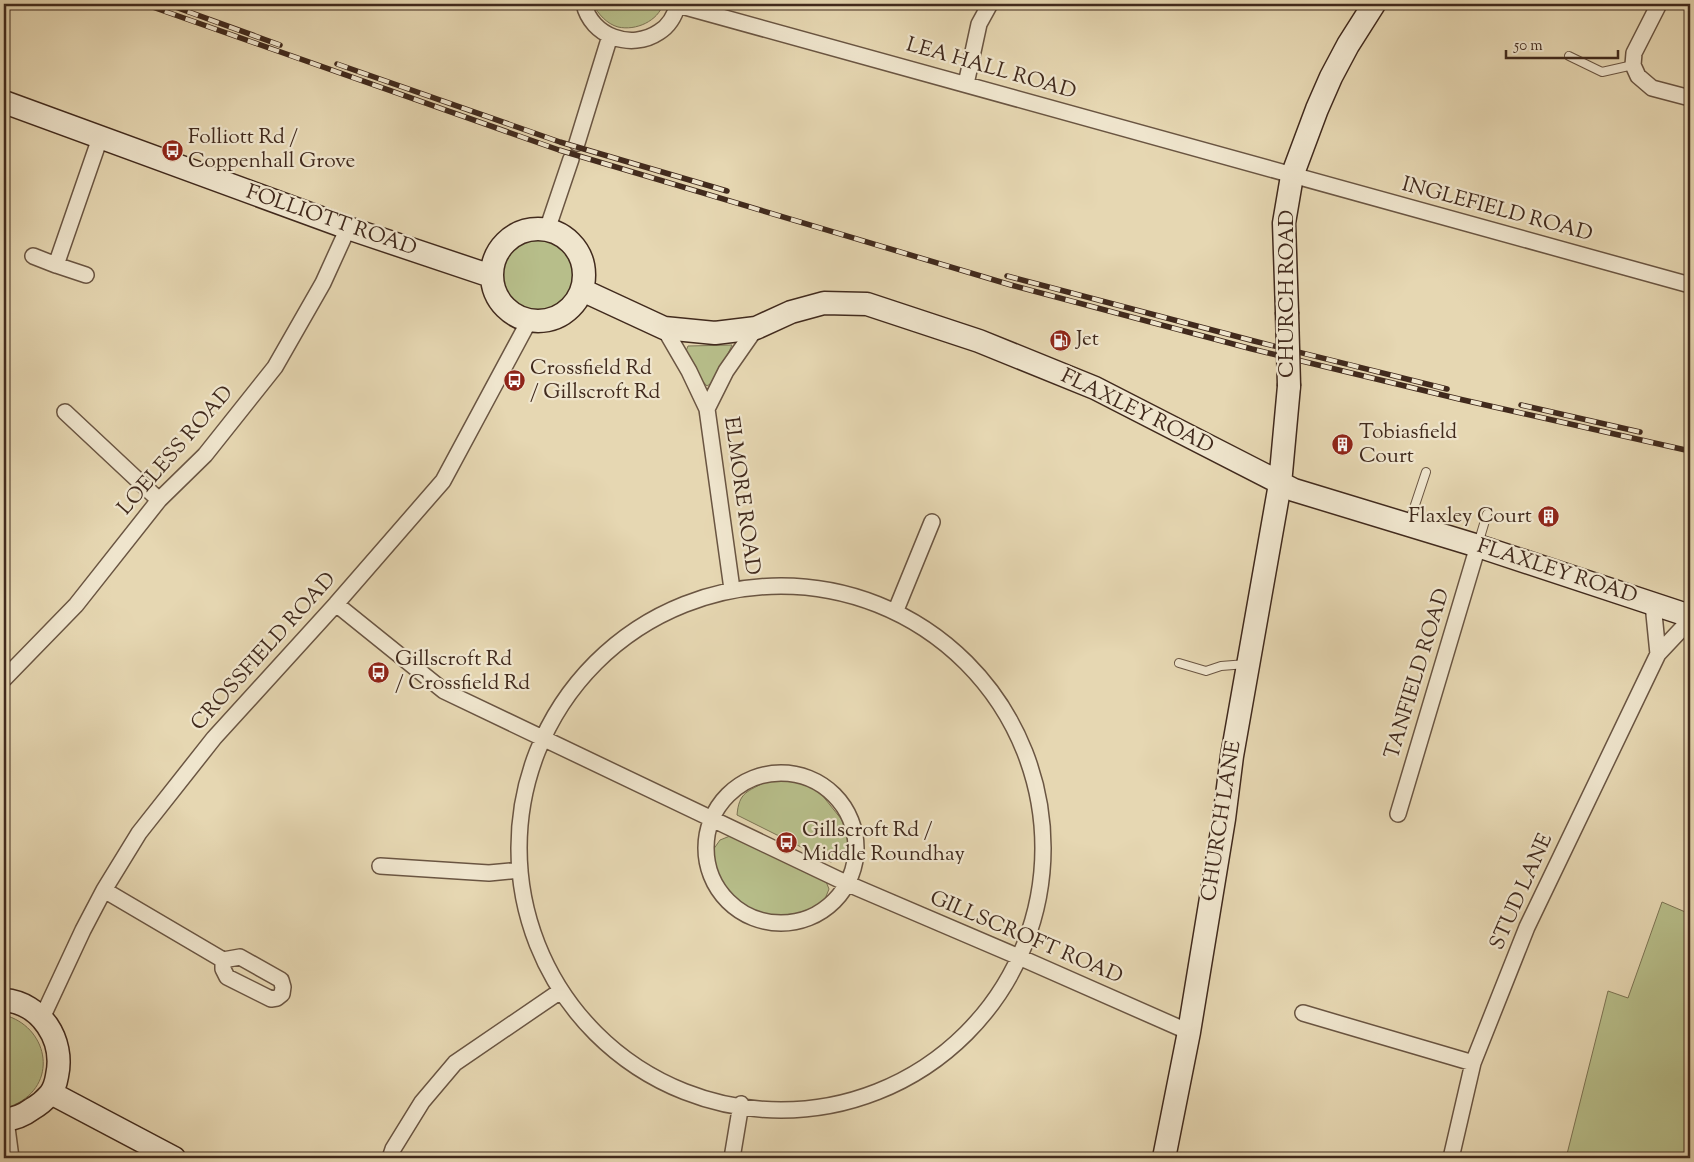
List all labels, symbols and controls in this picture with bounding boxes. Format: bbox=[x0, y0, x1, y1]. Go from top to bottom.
scale bar bbox=[1506, 28, 1619, 60]
street label: LEA HALL ROAD bbox=[903, 30, 1079, 108]
text: 50 m bbox=[1513, 36, 1543, 57]
place label: Folliott Rd / Coppenhall Grove bbox=[188, 123, 355, 177]
bus stop icon: Folliott Rd / Coppenhall Grove bbox=[160, 138, 184, 162]
street label: INGLEFIELD ROAD bbox=[1398, 170, 1596, 250]
street label: FOLLIOTT ROAD bbox=[242, 178, 420, 264]
street label: CHURCH ROAD bbox=[1273, 210, 1303, 378]
place label: Jet bbox=[1075, 325, 1099, 355]
fuel station icon: Jet bbox=[1048, 328, 1072, 352]
place label: Crossfield Rd / Gillscroft Rd bbox=[530, 354, 661, 408]
street label: FLAXLEY ROAD bbox=[1055, 362, 1219, 462]
bus stop icon: Crossfield Rd / Gillscroft Rd bbox=[502, 369, 526, 393]
street label: LOELESS ROAD bbox=[111, 380, 241, 522]
street label: ELMORE ROAD bbox=[715, 415, 767, 577]
place label: Tobiasfield Court bbox=[1359, 418, 1457, 472]
building icon: Tobiasfield Court bbox=[1331, 433, 1355, 457]
place label: Flaxley Court bbox=[1408, 502, 1532, 532]
building icon: Flaxley Court bbox=[1536, 505, 1560, 529]
street label: FLAXLEY ROAD bbox=[1473, 532, 1641, 612]
street label: CROSSFIELD ROAD bbox=[184, 566, 344, 738]
street label: TANFIELD ROAD bbox=[1378, 585, 1458, 763]
place label: Gillscroft Rd / Crossfield Rd bbox=[395, 645, 530, 699]
bus stop icon: Gillscroft Rd / Crossfield Rd bbox=[367, 660, 391, 684]
street label: CHURCH LANE bbox=[1194, 738, 1250, 904]
place label: Gillscroft Rd / Middle Roundhay bbox=[802, 816, 965, 870]
street label: STUD LANE bbox=[1483, 829, 1561, 955]
bus stop icon: Gillscroft Rd / Middle Roundhay bbox=[774, 831, 798, 855]
street label: GILLSCROFT ROAD bbox=[925, 884, 1127, 992]

